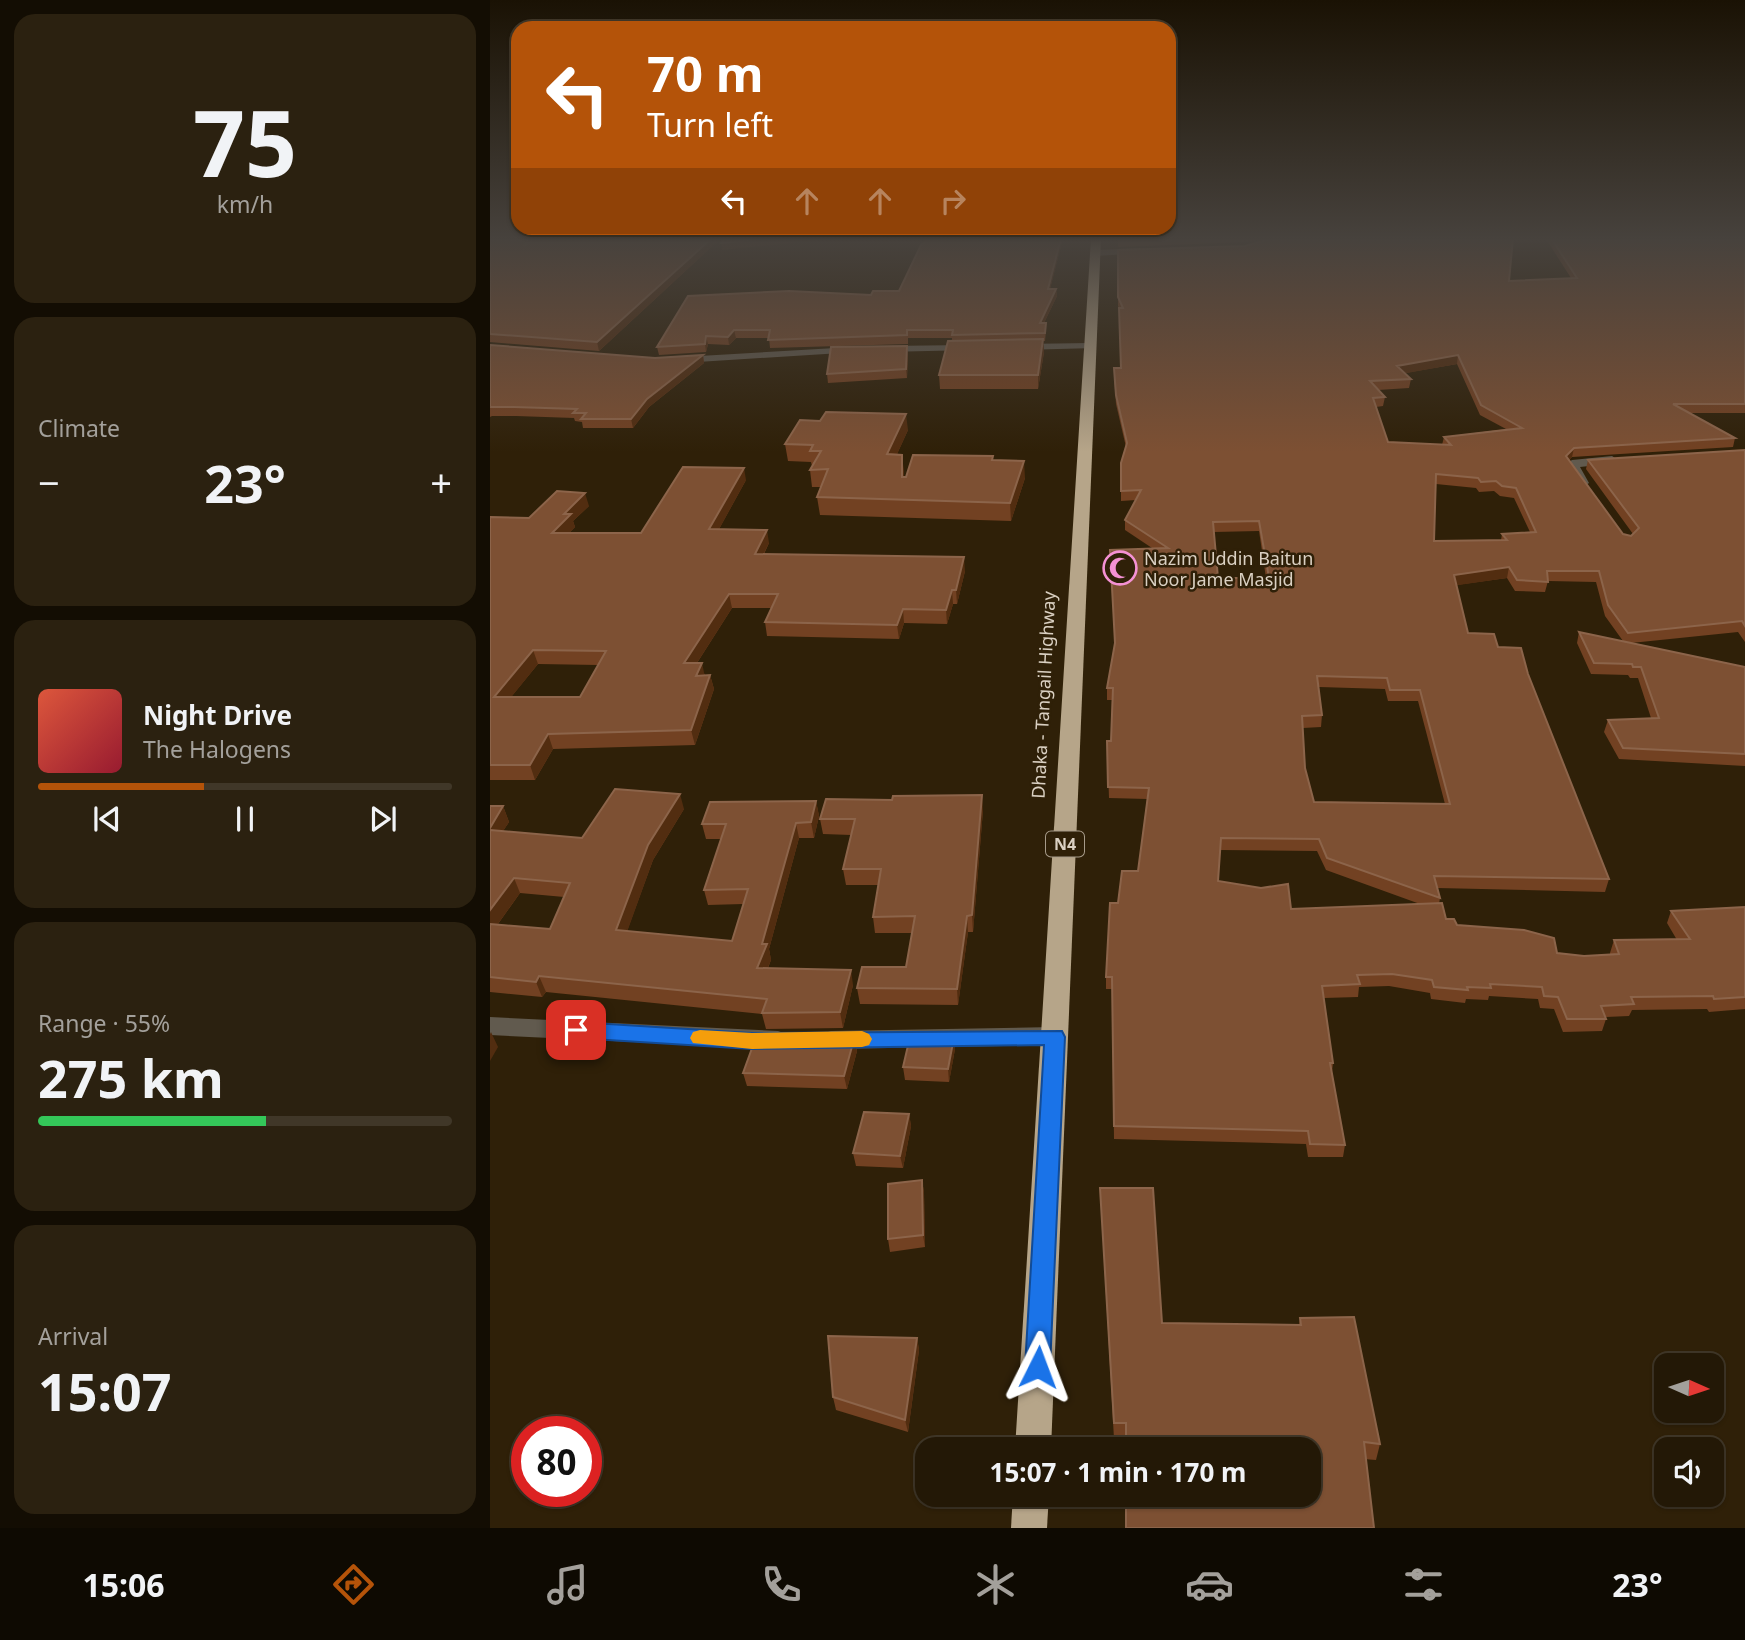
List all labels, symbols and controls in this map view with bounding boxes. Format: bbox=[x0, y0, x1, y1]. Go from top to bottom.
text: 70 m bbox=[647, 40, 764, 106]
icon: left bbox=[532, 49, 623, 140]
text: 75 bbox=[193, 80, 297, 204]
text: Turn left bbox=[647, 103, 773, 146]
icon: left bbox=[715, 182, 753, 220]
icon: ahead bbox=[788, 182, 826, 220]
icon: ahead bbox=[861, 182, 899, 220]
icon: right bbox=[934, 182, 972, 220]
text: km/h bbox=[217, 188, 273, 220]
text: Climate bbox=[38, 412, 120, 444]
text: 23° bbox=[204, 447, 286, 518]
text: − bbox=[38, 456, 60, 508]
text: + bbox=[430, 456, 452, 508]
place label: Nazim Uddin Baitun Noor Jame Masjid bbox=[1144, 546, 1313, 591]
mosque icon: Nazim Uddin Baitun Noor Jame Masjid bbox=[1101, 549, 1139, 587]
street label: Dhaka - Tangail Highway bbox=[1026, 590, 1060, 799]
text: Night Drive bbox=[143, 697, 292, 733]
text: The Halogens bbox=[143, 733, 291, 765]
icon: previous bbox=[88, 800, 126, 838]
icon: pause bbox=[226, 800, 264, 838]
icon: next bbox=[364, 800, 402, 838]
road number: N4 bbox=[1046, 832, 1084, 856]
pin bbox=[546, 1000, 606, 1060]
text: Range · 55% bbox=[38, 1007, 170, 1039]
icon: arrive bbox=[557, 1011, 595, 1049]
text: 275 km bbox=[38, 1042, 224, 1113]
text: Arrival bbox=[38, 1320, 108, 1352]
position arrow bbox=[1001, 1330, 1075, 1404]
north arrow bbox=[1654, 1353, 1724, 1423]
map controls bbox=[1654, 1353, 1724, 1507]
text: 15:07 bbox=[38, 1355, 172, 1426]
speed limit sign: 80 bbox=[511, 1416, 602, 1507]
button: sound bbox=[1654, 1437, 1724, 1507]
text: 15:07 · 1 min · 170 m bbox=[990, 1454, 1246, 1490]
icon: directions bbox=[329, 1560, 378, 1609]
icon: music bbox=[543, 1560, 592, 1609]
icon: phone bbox=[757, 1560, 806, 1609]
icon: climate bbox=[971, 1560, 1020, 1609]
icon: car bbox=[1185, 1560, 1234, 1609]
icon: filters bbox=[1399, 1560, 1448, 1609]
text: 15:06 bbox=[82, 1563, 165, 1606]
text: 23° bbox=[1612, 1563, 1663, 1606]

